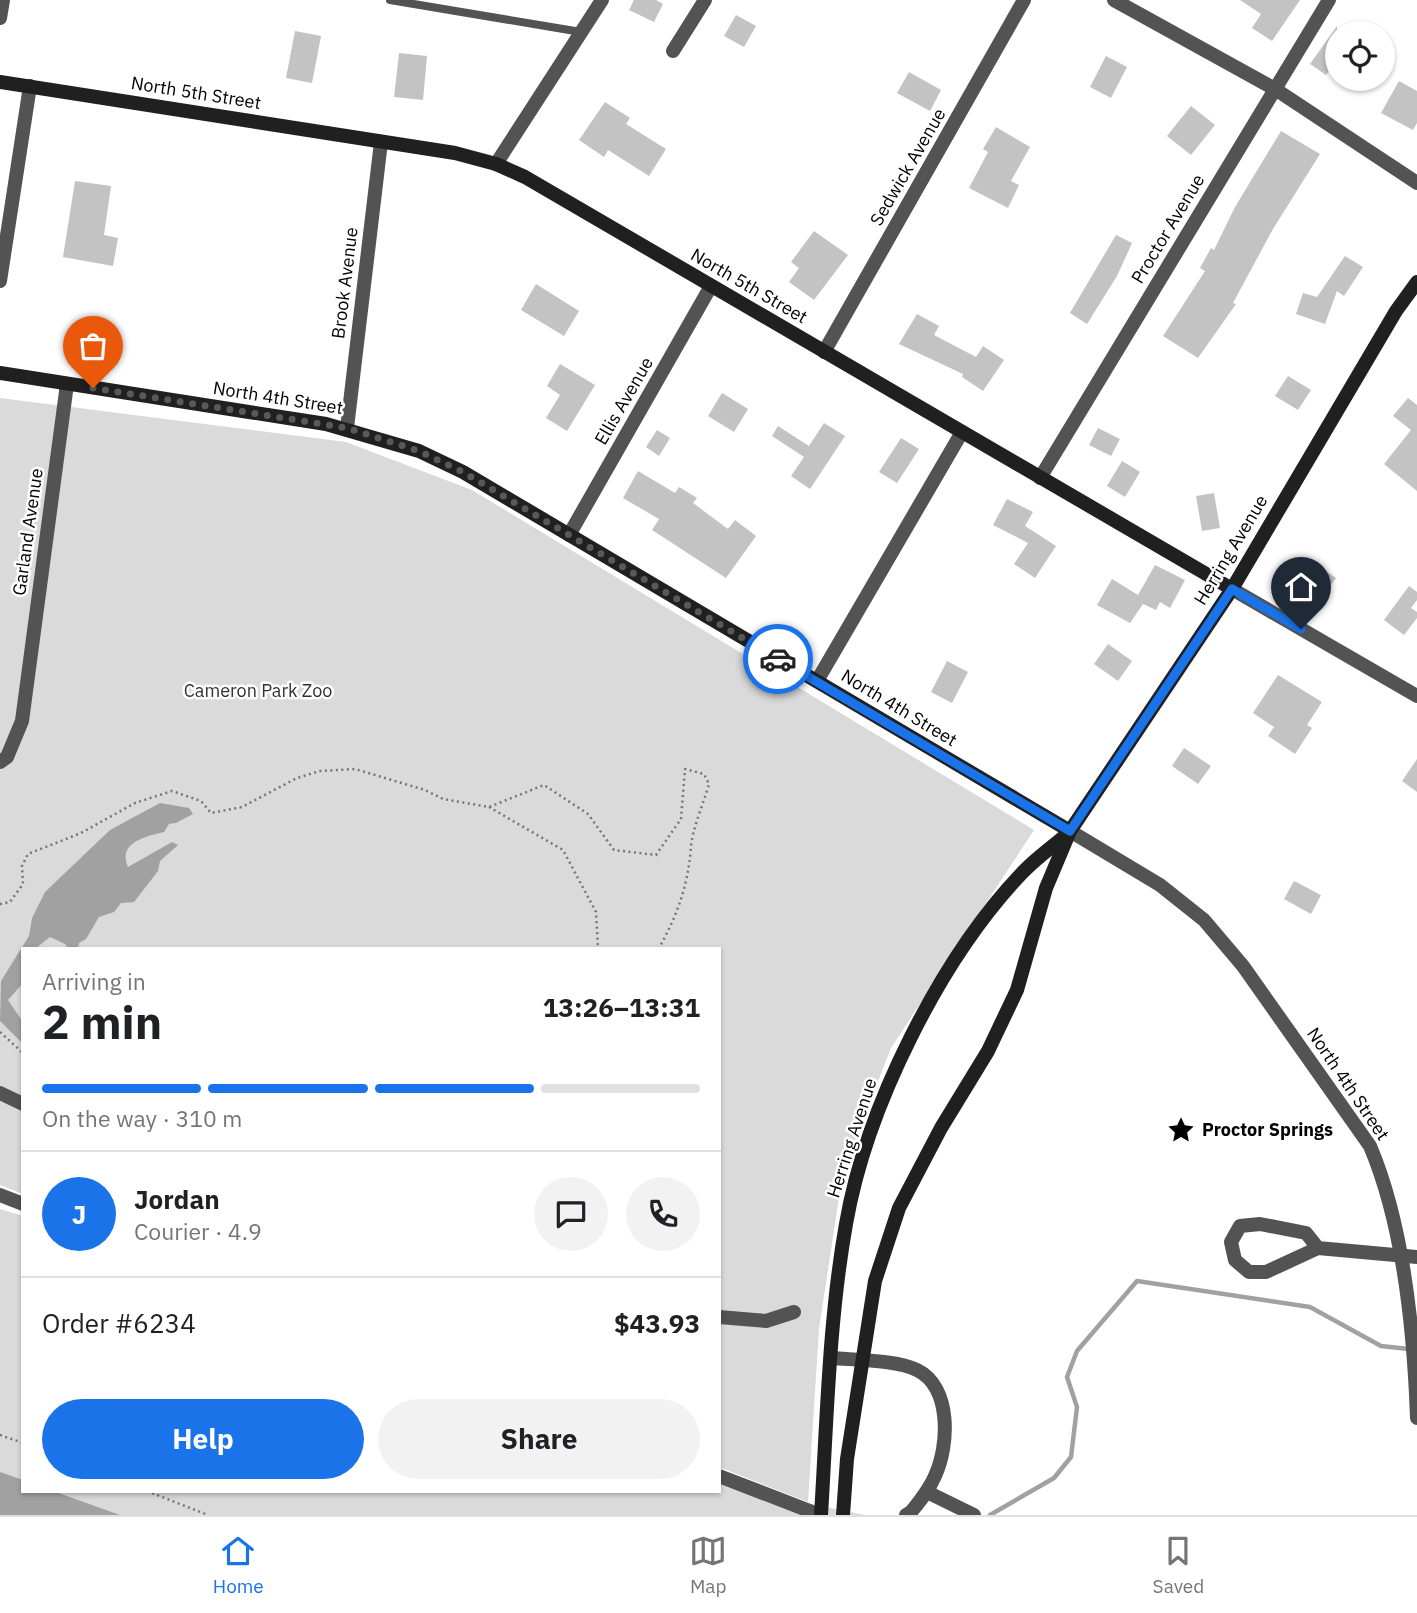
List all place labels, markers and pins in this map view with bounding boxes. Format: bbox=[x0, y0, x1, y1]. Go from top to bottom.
pin bbox=[63, 316, 123, 388]
pin bbox=[1271, 557, 1331, 629]
place icon: Proctor Springs bbox=[1166, 1115, 1196, 1145]
place label: Proctor Springs bbox=[1202, 1118, 1333, 1141]

